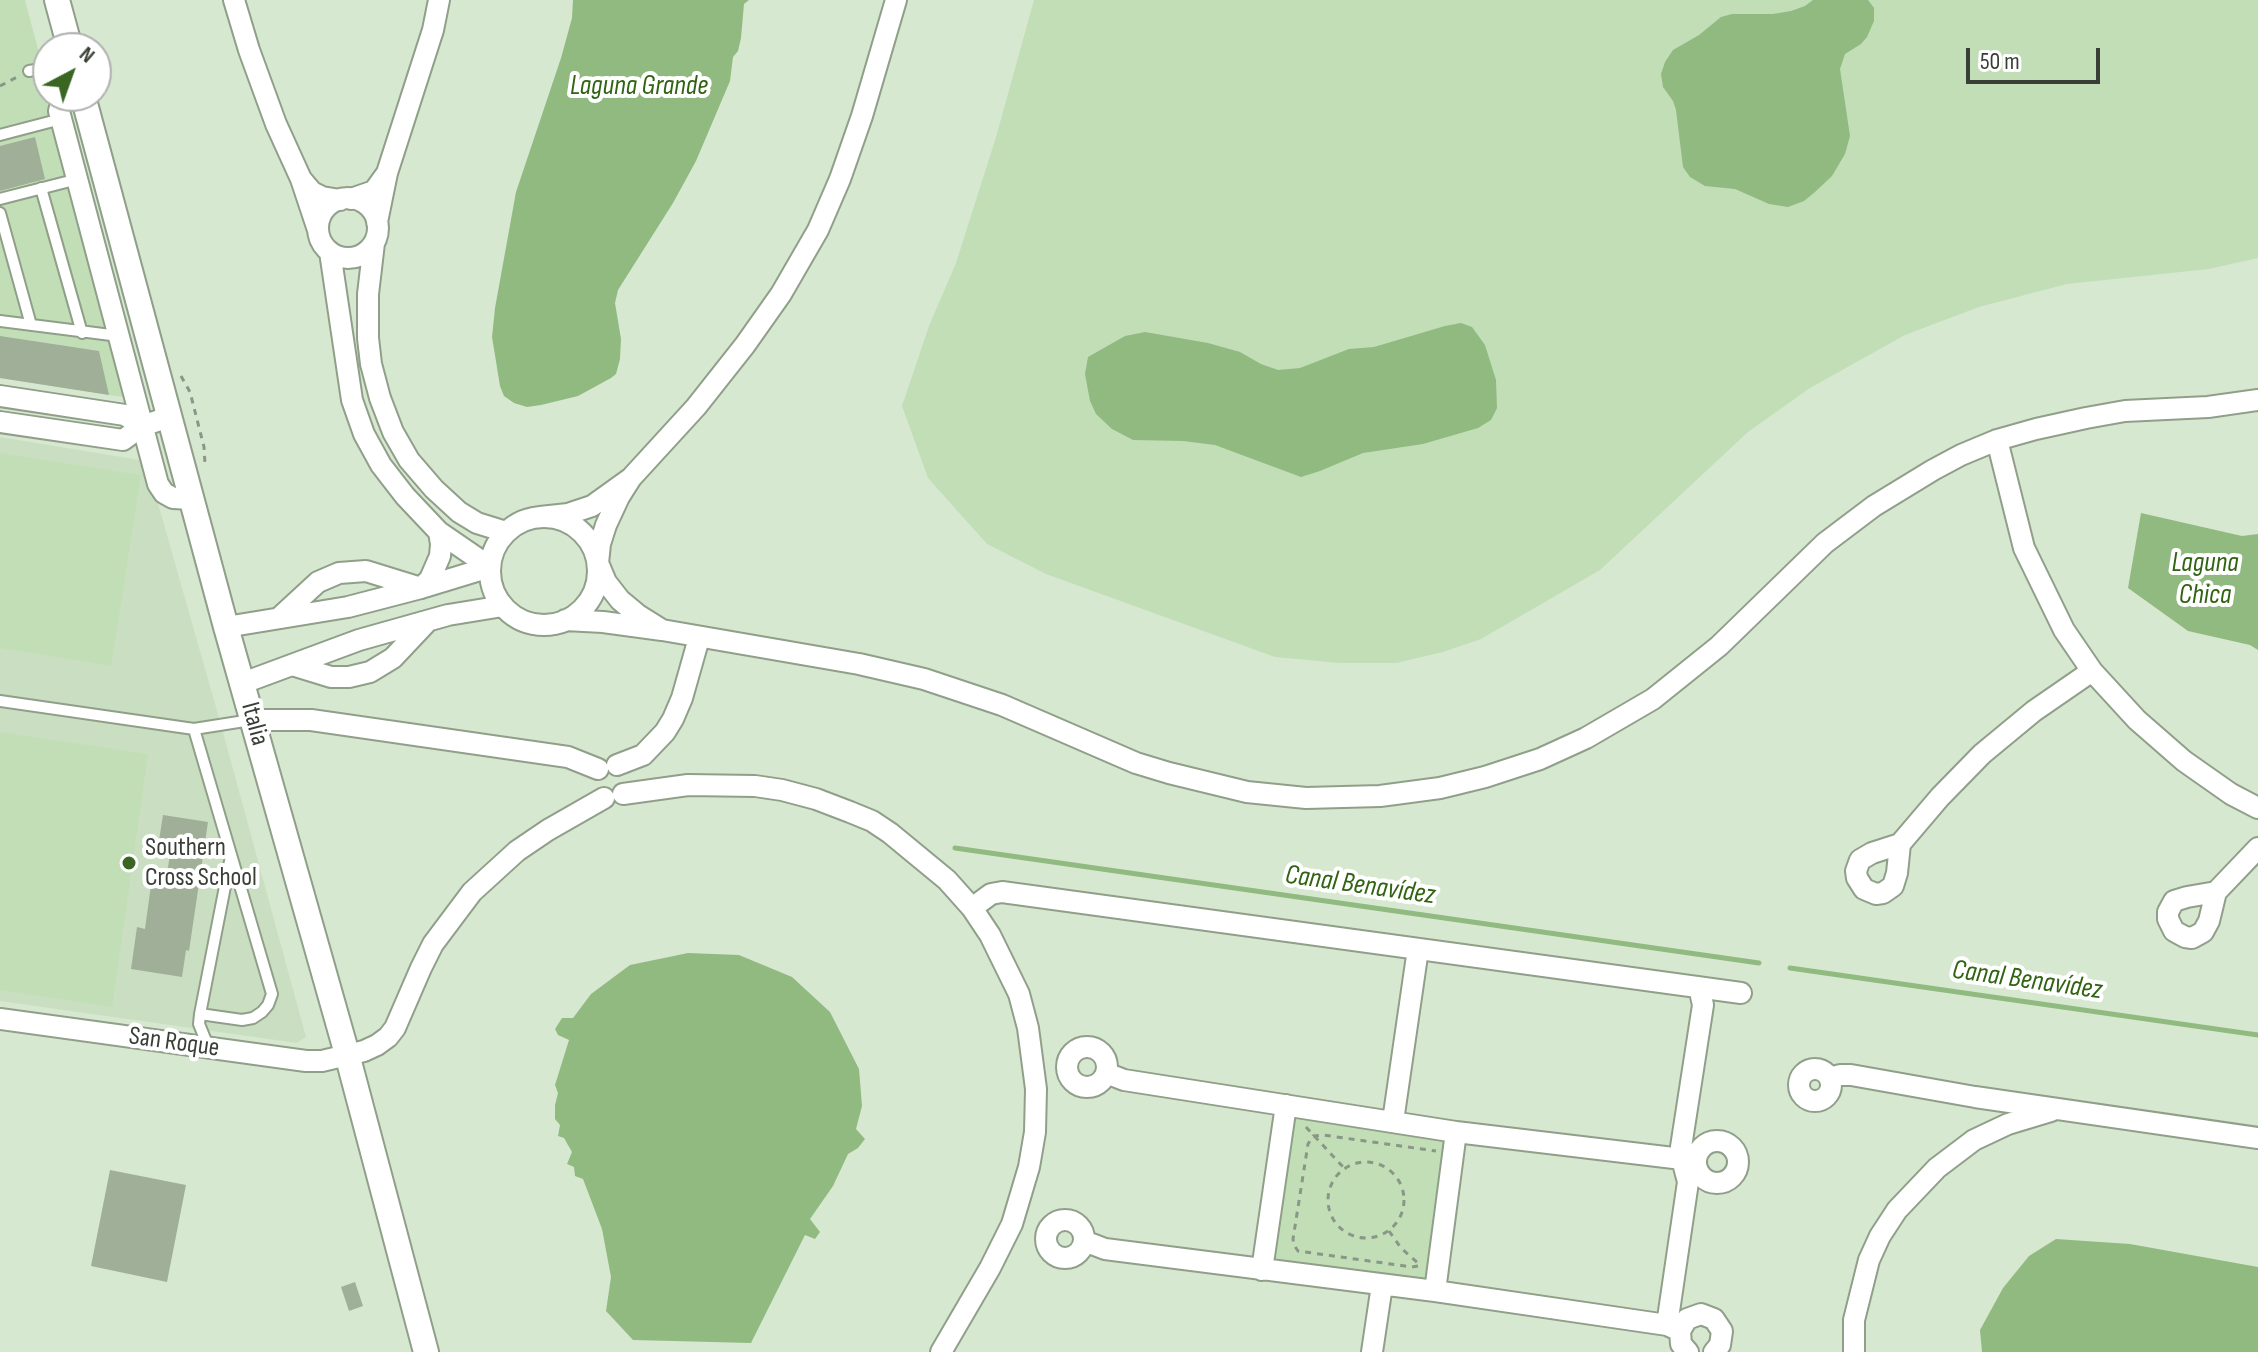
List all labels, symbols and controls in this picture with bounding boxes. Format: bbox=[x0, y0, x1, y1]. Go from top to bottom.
north arrow bbox=[32, 32, 112, 112]
scale bar bbox=[1970, 32, 2104, 82]
text: N bbox=[73, 41, 100, 69]
text: 50 m bbox=[1980, 47, 2020, 76]
water label: Laguna Grande bbox=[570, 70, 708, 104]
water label: Laguna Chica bbox=[2171, 547, 2239, 613]
street label: Italia bbox=[233, 699, 275, 749]
place label: Southern Cross School bbox=[145, 832, 257, 894]
marker: Southern Cross School bbox=[120, 854, 138, 872]
water label: Canal Benavídez bbox=[1283, 859, 1437, 913]
water label: Canal Benavídez bbox=[1950, 954, 2104, 1008]
street label: San Roque bbox=[127, 1021, 221, 1065]

